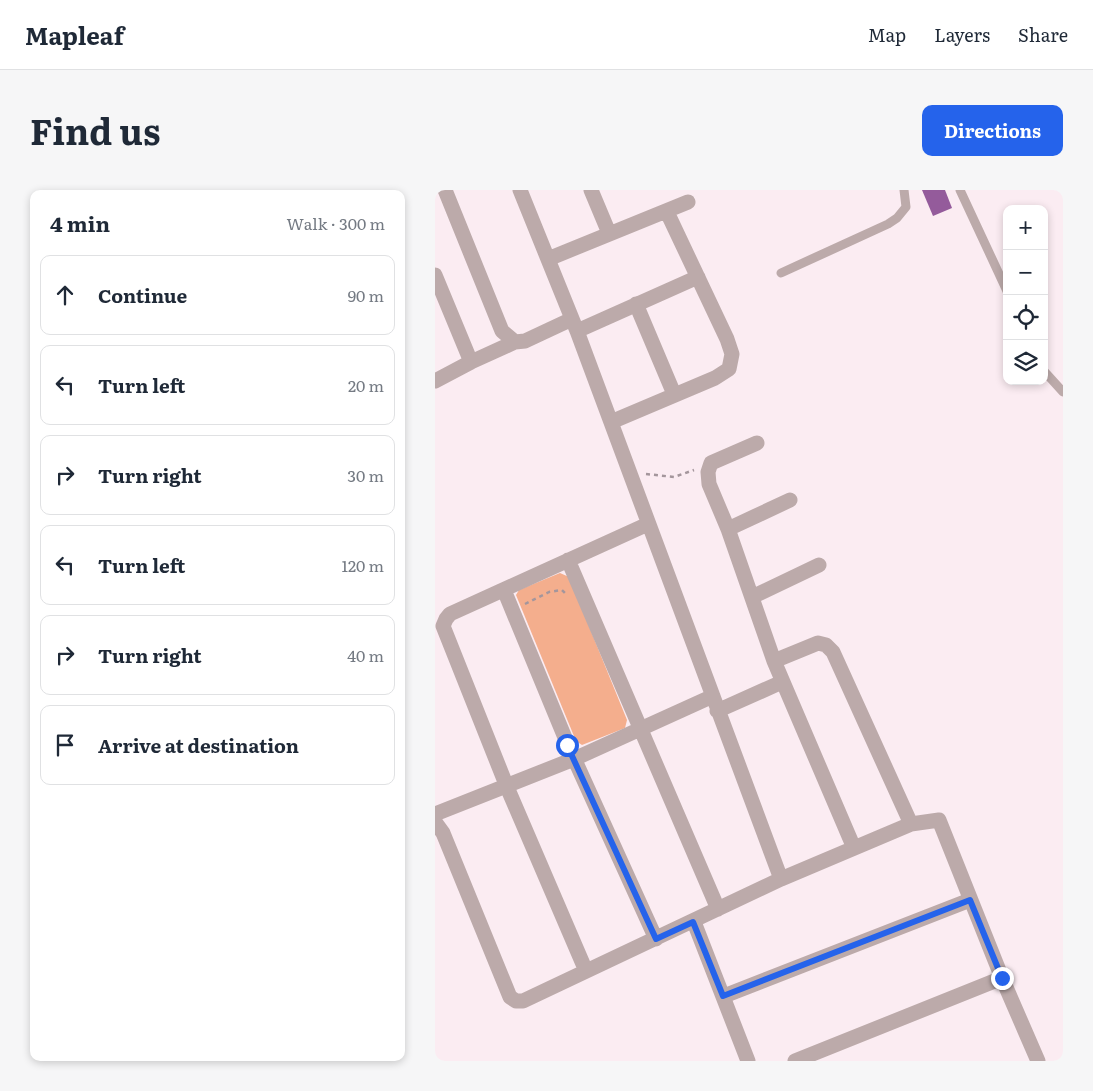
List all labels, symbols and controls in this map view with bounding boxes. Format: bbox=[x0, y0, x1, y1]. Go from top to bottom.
text: Mapleaf bbox=[25, 17, 124, 52]
text: Map bbox=[868, 21, 906, 48]
text: Layers bbox=[934, 21, 990, 48]
text: Share bbox=[1018, 21, 1068, 48]
text: Find us bbox=[30, 104, 160, 156]
button: Directions bbox=[922, 105, 1063, 156]
map controls bbox=[1003, 205, 1048, 385]
button: + bbox=[1003, 205, 1048, 250]
text: 4 min bbox=[50, 207, 110, 238]
text: Walk · 300 m bbox=[286, 211, 385, 235]
button: − bbox=[1003, 250, 1048, 295]
icon: ahead bbox=[51, 281, 79, 309]
text: Continue bbox=[98, 281, 187, 309]
text: 90 m bbox=[348, 283, 384, 307]
button: locate bbox=[1003, 295, 1048, 340]
button: layers bbox=[1003, 340, 1048, 385]
icon: left bbox=[51, 371, 79, 399]
text: Turn left bbox=[98, 371, 185, 399]
text: 20 m bbox=[348, 373, 384, 397]
icon: right bbox=[51, 461, 79, 489]
text: Turn right bbox=[98, 461, 202, 489]
text: 30 m bbox=[347, 463, 384, 487]
icon: left bbox=[51, 551, 79, 579]
text: Turn left bbox=[98, 551, 185, 579]
text: 120 m bbox=[341, 553, 384, 577]
icon: right bbox=[51, 641, 79, 669]
text: Turn right bbox=[98, 641, 202, 669]
text: 40 m bbox=[347, 643, 384, 667]
icon: arrive bbox=[51, 731, 79, 759]
text: Arrive at destination bbox=[98, 731, 299, 759]
route start bbox=[556, 734, 579, 757]
route end bbox=[991, 967, 1014, 990]

